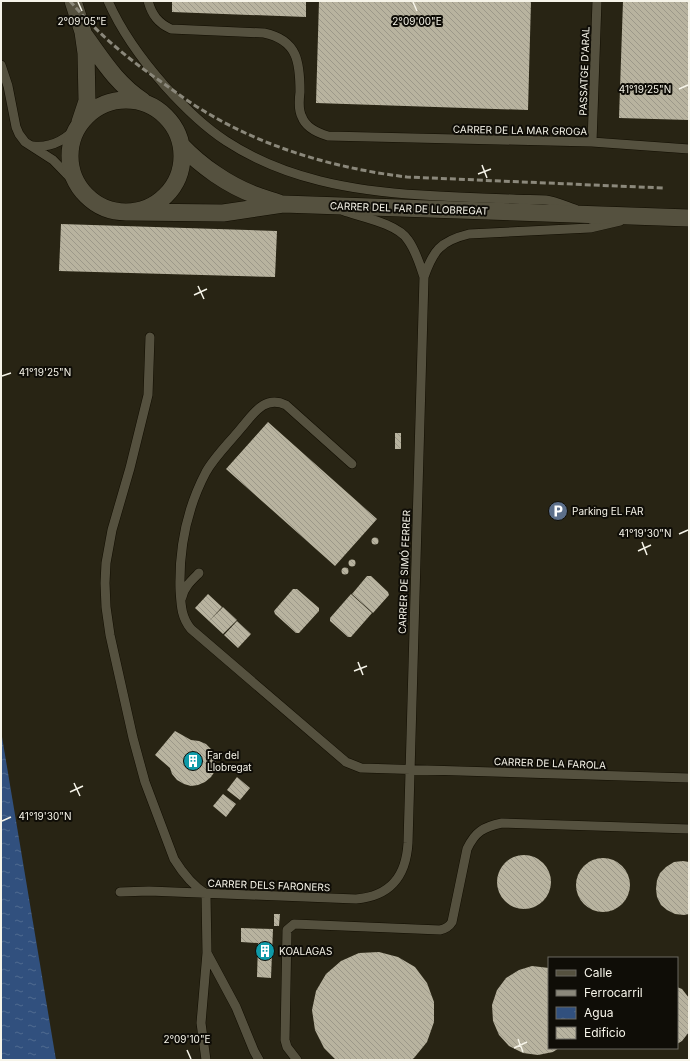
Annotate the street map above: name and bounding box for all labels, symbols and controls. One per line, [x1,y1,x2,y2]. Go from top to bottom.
text: 2°09'05"E [57,15,107,27]
text: 2°09'00"E [392,15,442,27]
street label: PASSATGE D'ARAL [576,26,592,116]
text: 41°19'25"N [619,83,671,95]
street label: CARRER DE LA MAR GROGA [453,123,587,137]
street label: CARRER DEL FAR DE LLOBREGAT [330,199,488,217]
text: 41°19'25"N [19,366,71,378]
parking icon: Parking EL FAR [547,500,569,522]
place label: Parking EL FAR [572,505,644,517]
street label: CARRER DE SIMÓ FERRER [395,509,412,634]
text: 41°19'30"N [619,527,671,539]
place label: Far del Llobregat [207,749,252,773]
building icon: Far del Llobregat [182,750,204,772]
street label: CARRER DE LA FAROLA [494,755,606,771]
text: 41°19'30"N [19,810,71,822]
street label: CARRER DELS FARONERS [208,877,330,893]
building icon: KOALAGAS [254,940,276,962]
place label: KOALAGAS [279,945,332,957]
legend [548,957,678,1049]
text: Calle [584,965,612,980]
text: Ferrocarril [584,985,643,1000]
text: Agua [584,1005,613,1020]
text: Edificio [584,1025,626,1040]
text: 2°09'10"E [163,1033,211,1045]

